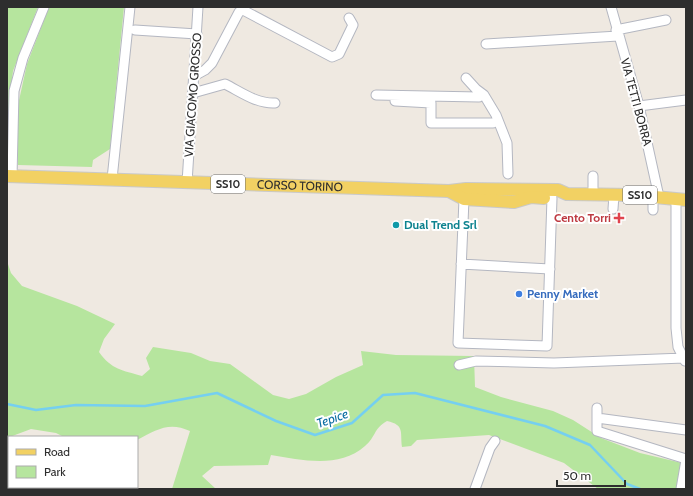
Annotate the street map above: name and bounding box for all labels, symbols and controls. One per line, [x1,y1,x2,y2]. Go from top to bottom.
street label: VIA GIACOMO GROSSO [181,32,204,158]
street label: VIA TETTI BORRA [618,56,656,148]
road number: SS10 [211,175,245,193]
street label: CORSO TORINO [257,176,343,194]
road number: SS10 [623,186,657,204]
place label: Cento Torri [554,210,611,225]
marker: Cento Torri [614,213,624,223]
place label: Dual Trend Srl [404,217,477,232]
marker: Dual Trend Srl [391,220,401,230]
place label: Penny Market [527,286,598,301]
marker: Penny Market [514,289,524,299]
water label: Tepice [314,405,350,431]
legend [8,436,138,488]
text: Road [44,444,70,459]
scale bar [557,462,625,488]
text: Park [44,464,66,479]
text: 50 m [563,468,591,483]

